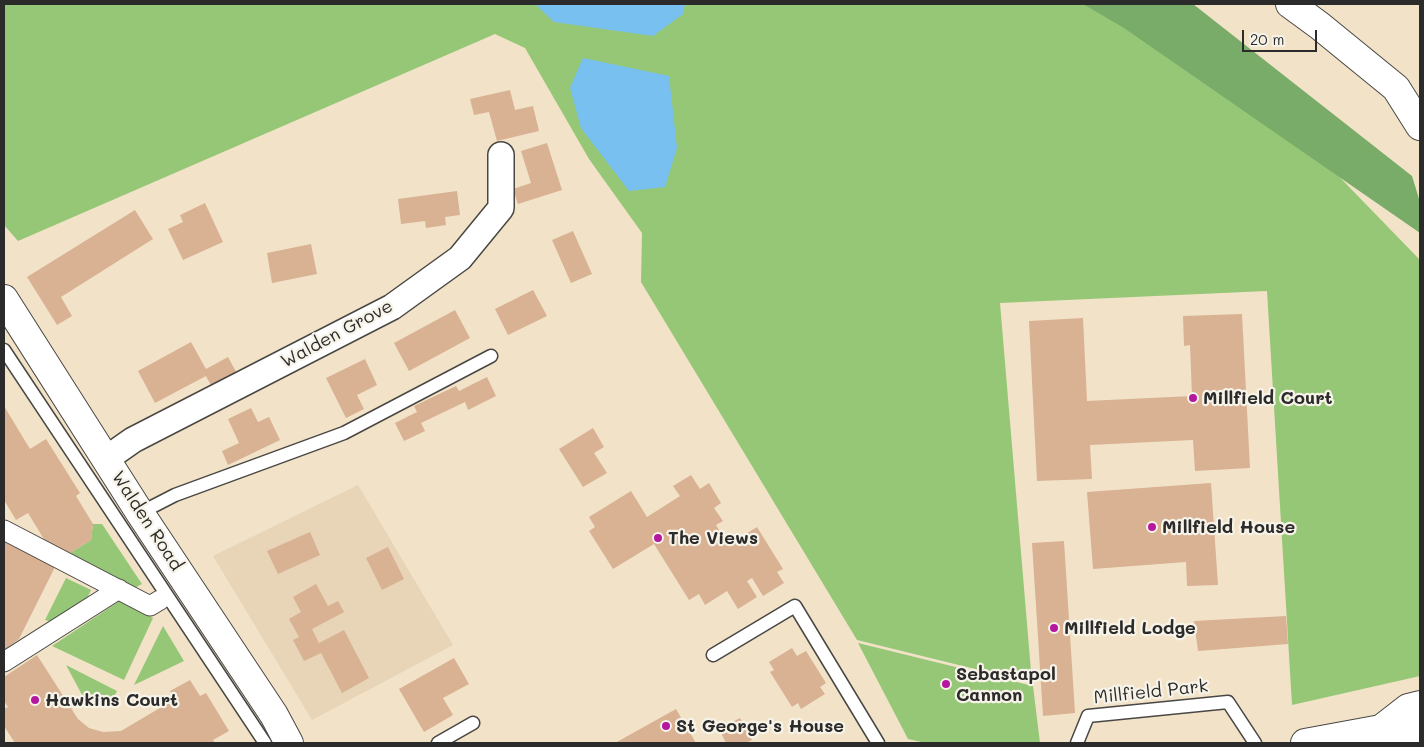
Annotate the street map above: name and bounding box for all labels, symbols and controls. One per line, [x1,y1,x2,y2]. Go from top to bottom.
scale bar [1244,20,1319,52]
text: 20 m [1250,29,1284,49]
street label: Walden Grove [277,295,397,373]
place label: Millfield Court [1203,387,1333,409]
marker: Millfield Court [1187,392,1199,404]
street label: Walden Road [107,467,187,575]
place label: Millfield House [1162,516,1295,538]
marker: Millfield House [1146,521,1158,533]
place label: The Views [668,527,758,549]
marker: The Views [652,532,664,544]
place label: Millfield Lodge [1064,617,1196,639]
marker: Millfield Lodge [1048,622,1060,634]
place label: Sebastapol Cannon [956,663,1056,706]
street label: Millfield Park [1093,675,1209,709]
marker: Sebastapol Cannon [940,678,952,690]
place label: Hawkins Court [45,689,178,711]
marker: Hawkins Court [29,694,41,706]
place label: St George's House [676,715,844,737]
marker: St George's House [660,720,672,732]

